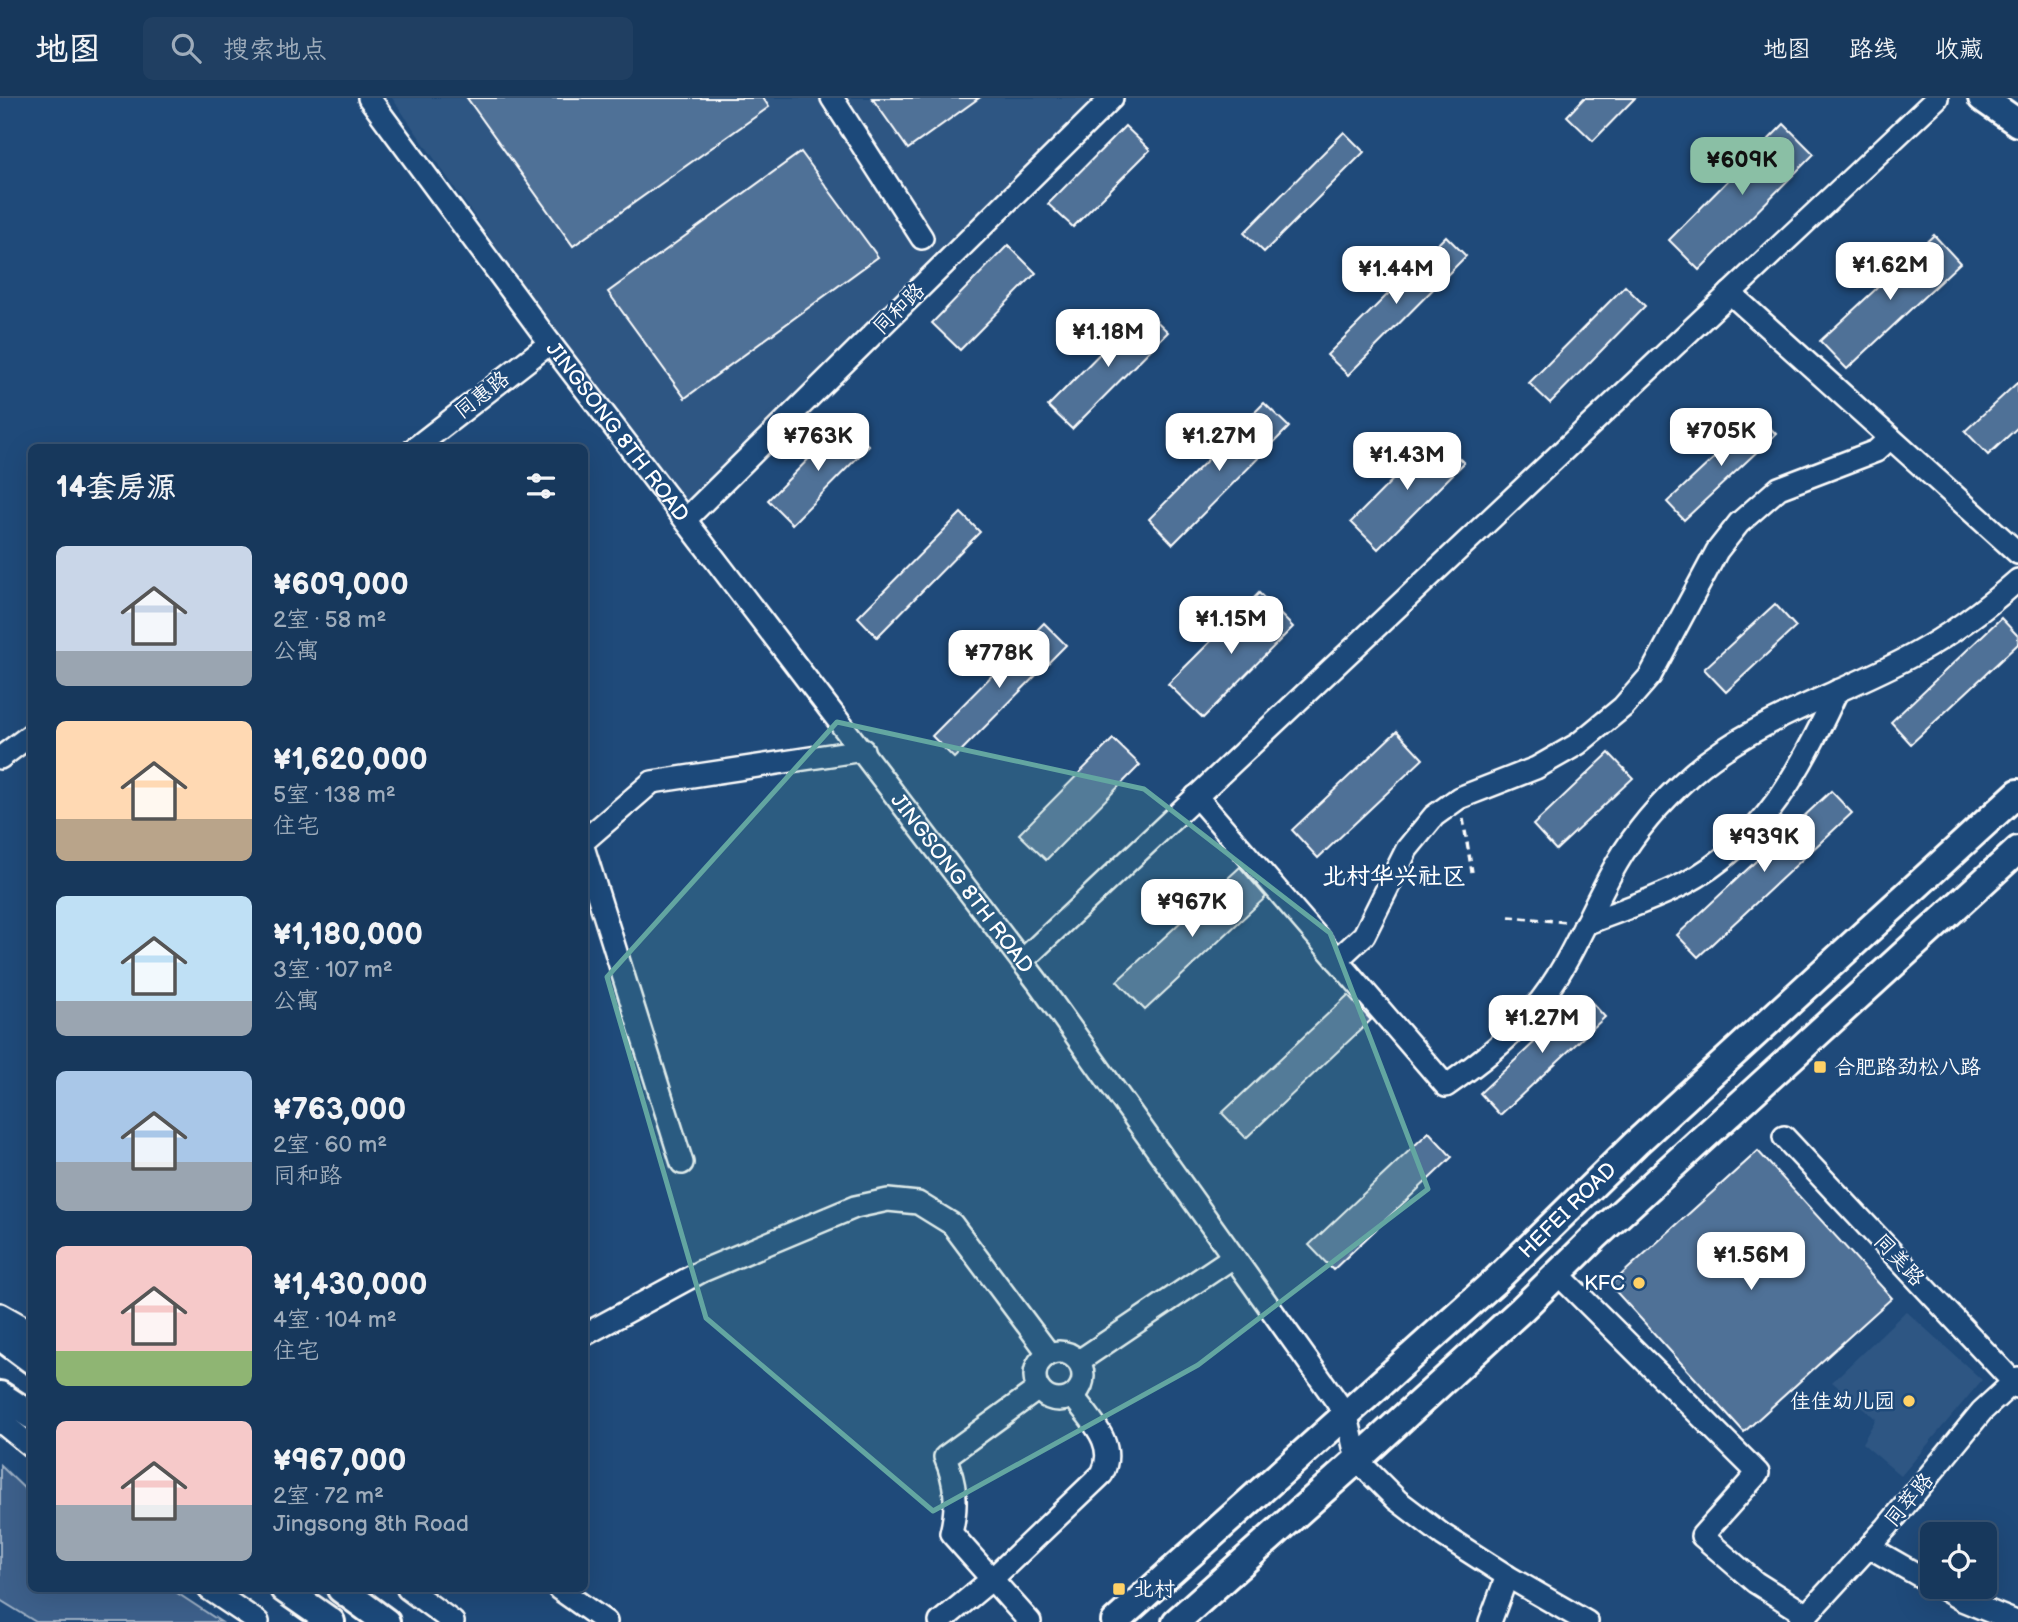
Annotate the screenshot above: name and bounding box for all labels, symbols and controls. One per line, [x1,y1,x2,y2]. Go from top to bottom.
search box [143,17,633,80]
icon: search [167,29,205,67]
text: 地图 [35,30,101,70]
text: 搜索地点 [223,35,327,66]
text: 地图 [1763,35,1811,64]
text: 路线 [1849,35,1897,64]
text: 收藏 [1935,35,1983,64]
pin: ¥609K [1693,138,1791,197]
text: ¥609K [1706,146,1778,174]
pin: ¥1.62M [1833,242,1947,302]
pin: ¥1.44M [1339,246,1453,306]
text: ¥1.62M [1852,251,1928,279]
text: ¥1.44M [1358,255,1434,283]
street label: 同和路 [868,278,930,340]
pin: ¥1.18M [1051,310,1165,369]
text: ¥1.18M [1072,318,1144,346]
street label: JINGSONG 8TH ROAD [541,337,694,526]
street label: 同惠路 [449,366,515,424]
pin: ¥705K [1672,408,1770,468]
pin: ¥763K [769,414,867,473]
pin: ¥1.27M [1162,414,1276,473]
text: ¥705K [1686,417,1756,445]
text: ¥763K [783,422,853,450]
text: ¥1.27M [1182,422,1256,450]
pin: ¥1.43M [1350,432,1464,492]
text: ¥1.43M [1369,441,1445,469]
icon: filters [522,467,560,505]
text: 14套房源 [56,470,176,506]
text: ¥609,000 [273,567,409,603]
icon: home [112,574,196,658]
pin: ¥1.15M [1174,596,1288,656]
text: ¥1.15M [1195,605,1267,633]
text: 2室 · 58 m² [273,606,386,634]
pin: ¥778K [950,630,1048,690]
text: 公寓 [273,637,319,665]
text: ¥778K [965,639,1034,667]
text: ¥1,620,000 [273,742,428,778]
icon: home [112,749,196,833]
text: 5室 · 138 m² [273,781,396,809]
street label: JINGSONG 8TH ROAD [886,788,1039,978]
text: 住宅 [273,812,319,840]
pin: ¥939K [1715,814,1813,874]
text: ¥939K [1729,823,1799,851]
district label: 北村华兴社区 [1322,862,1466,891]
pin: ¥967K [1143,880,1241,939]
text: ¥967K [1157,888,1227,916]
text: ¥1,180,000 [273,917,423,953]
icon: home [112,924,196,1008]
text: 3室 · 107 m² [273,956,393,984]
text: 公寓 [273,987,319,1015]
pin: ¥1.27M [1485,996,1599,1055]
text: ¥1.27M [1505,1004,1579,1032]
place label: 合肥路劲松八路 [1834,1055,1981,1080]
marker: 合肥路劲松八路 [1812,1059,1828,1075]
text: ¥763,000 [273,1092,406,1128]
icon: home [112,1099,196,1183]
text: 2室 · 60 m² [273,1131,387,1159]
street label: HEFEI ROAD [1514,1157,1621,1263]
text: 同和路 [273,1162,342,1190]
street label: 同美路 [1868,1228,1930,1292]
pin: ¥1.56M [1694,1232,1808,1292]
text: ¥1.56M [1713,1241,1789,1269]
text: ¥1,430,000 [273,1267,427,1303]
place label: KFC [1584,1271,1625,1296]
icon: home [112,1274,196,1358]
marker: KFC [1631,1275,1647,1291]
text: 4室 · 104 m² [273,1306,397,1334]
text: 住宅 [273,1337,319,1365]
place label: 佳佳幼儿园 [1790,1389,1895,1414]
marker: 佳佳幼儿园 [1901,1393,1917,1409]
text: ¥967,000 [273,1443,407,1479]
icon: home [112,1449,196,1533]
street label: 同萃路 [1879,1468,1939,1532]
text: 2室 · 72 m² [273,1482,384,1510]
text: Jingsong 8th Road [273,1510,469,1538]
map controls [1920,1522,1997,1599]
button: locate [1920,1522,1997,1599]
place label: 北村 [1133,1577,1175,1602]
marker: 北村 [1111,1581,1127,1597]

